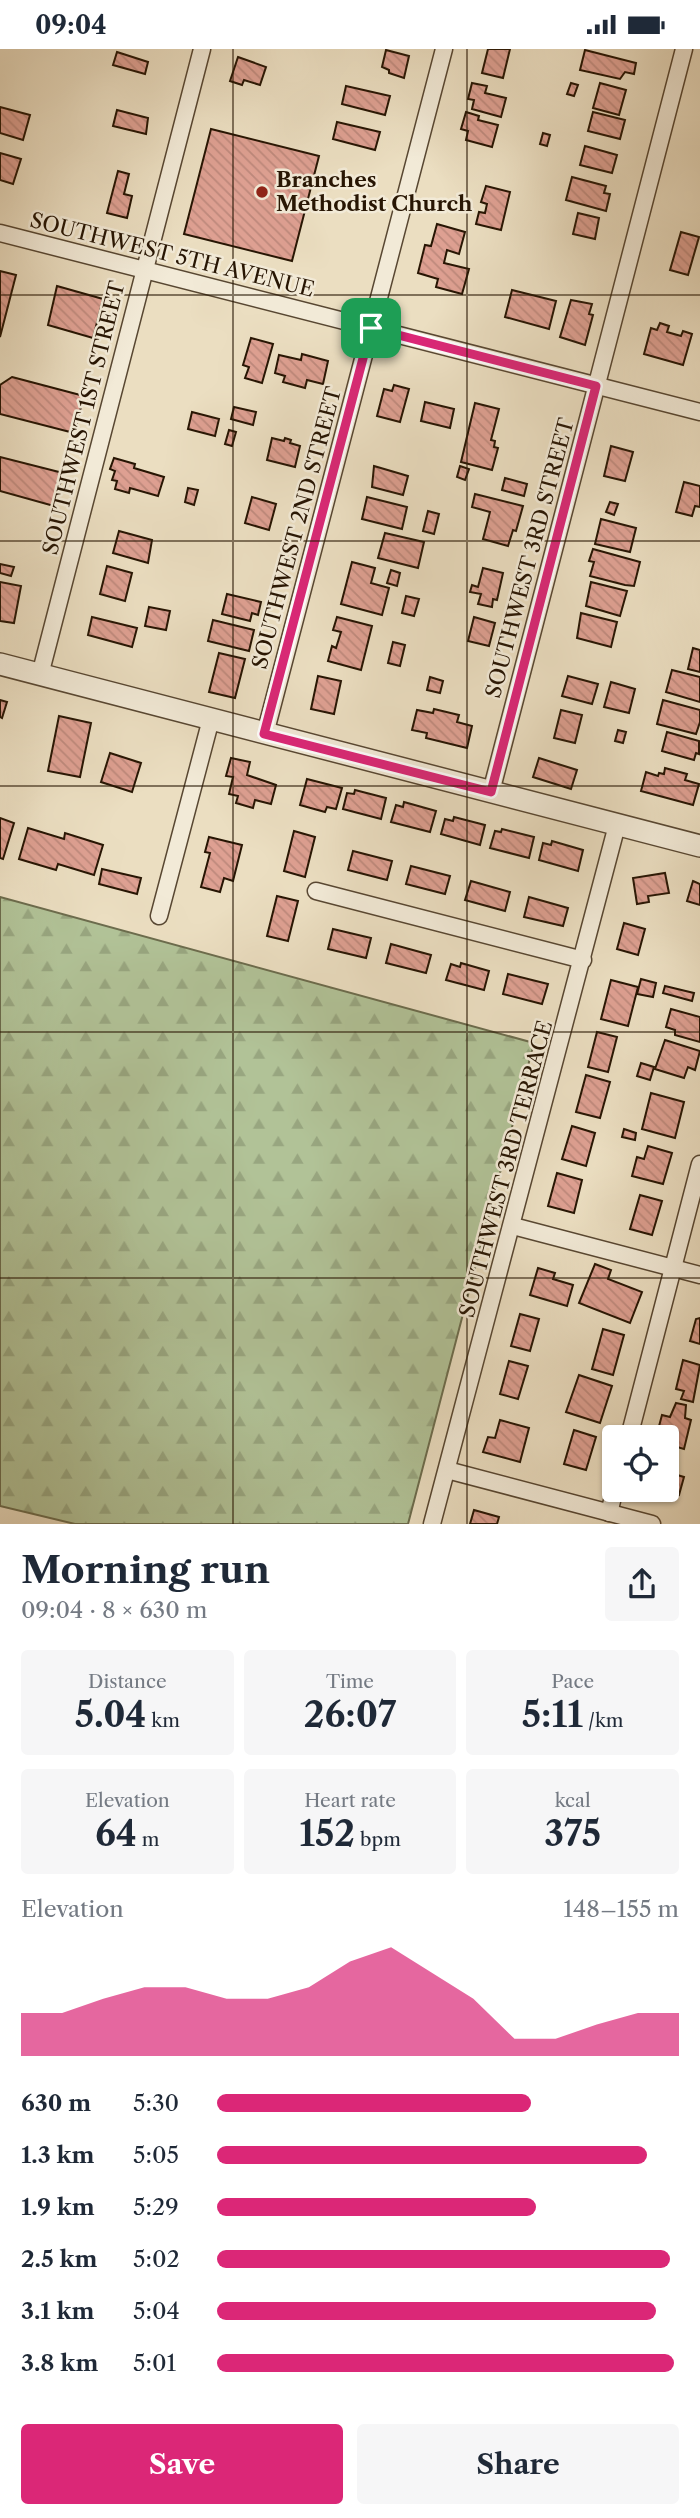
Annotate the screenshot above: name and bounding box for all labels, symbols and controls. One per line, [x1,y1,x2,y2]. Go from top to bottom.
text: 09:04 [35,9,107,41]
place label: Branches Methodist Church [276,167,473,216]
marker: Branches Methodist Church [254,184,270,200]
street label: SOUTHWEST 5TH AVENUE [27,207,317,302]
street label: SOUTHWEST 1ST STREET [37,278,130,557]
pin [341,298,401,358]
icon: arrive [352,309,390,347]
street label: SOUTHWEST 2ND STREET [247,384,346,672]
street label: SOUTHWEST 3RD STREET [480,415,579,700]
street label: SOUTHWEST 3RD TERRACE [454,1018,557,1320]
map controls [602,1425,679,1502]
button: locate [602,1425,679,1502]
text: Morning run [21,1546,270,1593]
button: share [605,1547,679,1621]
text: 09:04 · 8 × 630 m [21,1596,207,1624]
text: Distance [88,1670,167,1693]
text: Time [326,1670,374,1693]
text: Pace [551,1670,594,1693]
text: 5.04 [75,1693,146,1736]
text: 26:07 [304,1693,396,1736]
text: 5:11 [522,1693,583,1736]
text: km [146,1709,180,1732]
text: /km [583,1709,624,1732]
text: Elevation [85,1789,170,1812]
text: Heart rate [304,1789,396,1812]
text: kcal [555,1789,591,1812]
text: 64 [95,1812,137,1855]
text: 152 [299,1812,355,1855]
text: 375 [544,1812,601,1855]
text: m [137,1828,160,1851]
text: bpm [355,1828,401,1851]
text: Elevation [21,1895,124,1923]
text: 148–155 m [563,1895,679,1923]
text: 630 m [21,2089,91,2117]
text: 5:30 [133,2089,179,2117]
text: 1.3 km [21,2141,95,2169]
text: 5:05 [133,2141,179,2169]
text: 1.9 km [21,2193,95,2221]
text: 5:29 [133,2193,179,2221]
text: 2.5 km [21,2245,97,2273]
text: 5:02 [133,2245,180,2273]
text: 3.1 km [21,2297,95,2325]
text: 5:04 [133,2297,180,2325]
text: 3.8 km [21,2349,98,2377]
text: 5:01 [133,2349,176,2377]
button: Save [21,2424,343,2504]
button: Share [357,2424,679,2504]

